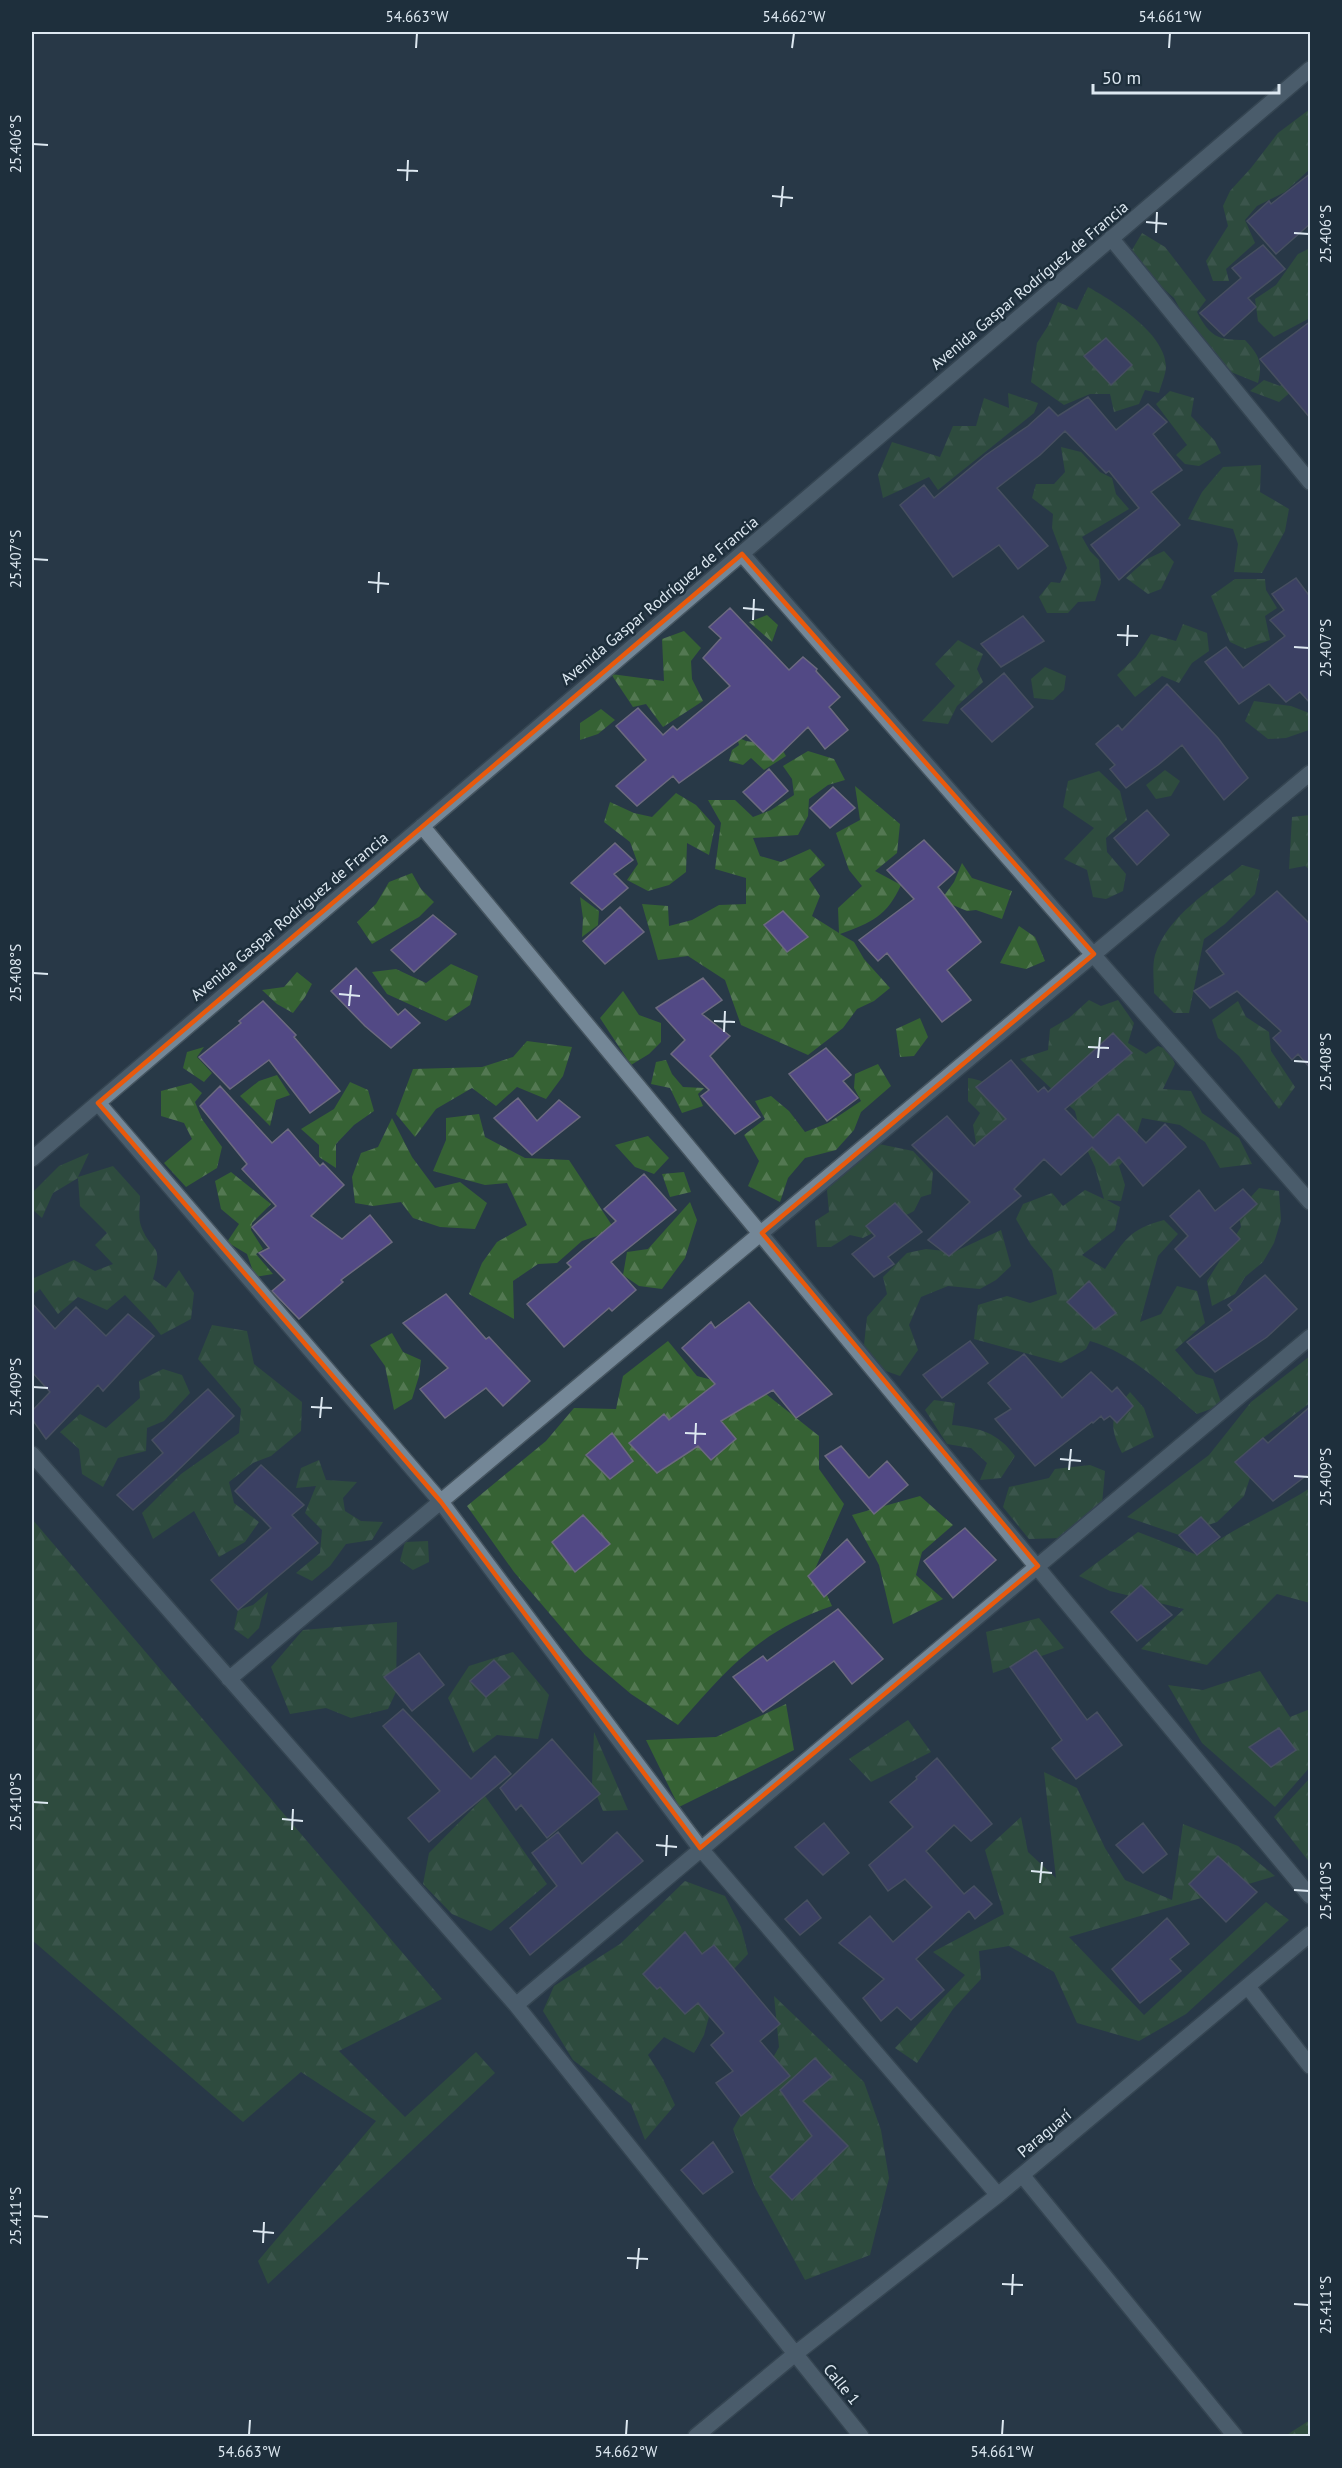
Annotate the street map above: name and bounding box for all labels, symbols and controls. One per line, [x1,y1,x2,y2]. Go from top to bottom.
text: 54.663°W [386,7,449,26]
text: 54.662°W [763,7,826,26]
text: 54.661°W [1139,7,1202,26]
scale bar [1093,57,1279,95]
text: 50 m [1102,66,1141,89]
text: 25.406°S [6,115,25,173]
street label: Avenida Gaspar Rodríguez de Francia [926,196,1132,374]
text: 25.406°S [1316,205,1335,263]
street label: Avenida Gaspar Rodríguez de Francia [556,511,762,689]
text: 25.407°S [6,530,25,588]
text: 25.407°S [1316,619,1335,677]
street label: Avenida Gaspar Rodríguez de Francia [186,827,392,1005]
text: 25.408°S [6,944,25,1002]
text: 25.408°S [1316,1033,1335,1091]
text: 25.409°S [6,1358,25,1416]
text: 25.409°S [1316,1448,1335,1506]
text: 25.410°S [6,1773,25,1831]
text: 25.410°S [1316,1862,1335,1920]
street label: Paraguarí [1013,2105,1075,2161]
text: 25.411°S [6,2187,25,2245]
text: 25.411°S [1316,2276,1335,2334]
street label: Calle 1 [819,2359,865,2409]
text: 54.663°W [218,2442,281,2461]
text: 54.662°W [595,2442,658,2461]
text: 54.661°W [971,2442,1034,2461]

